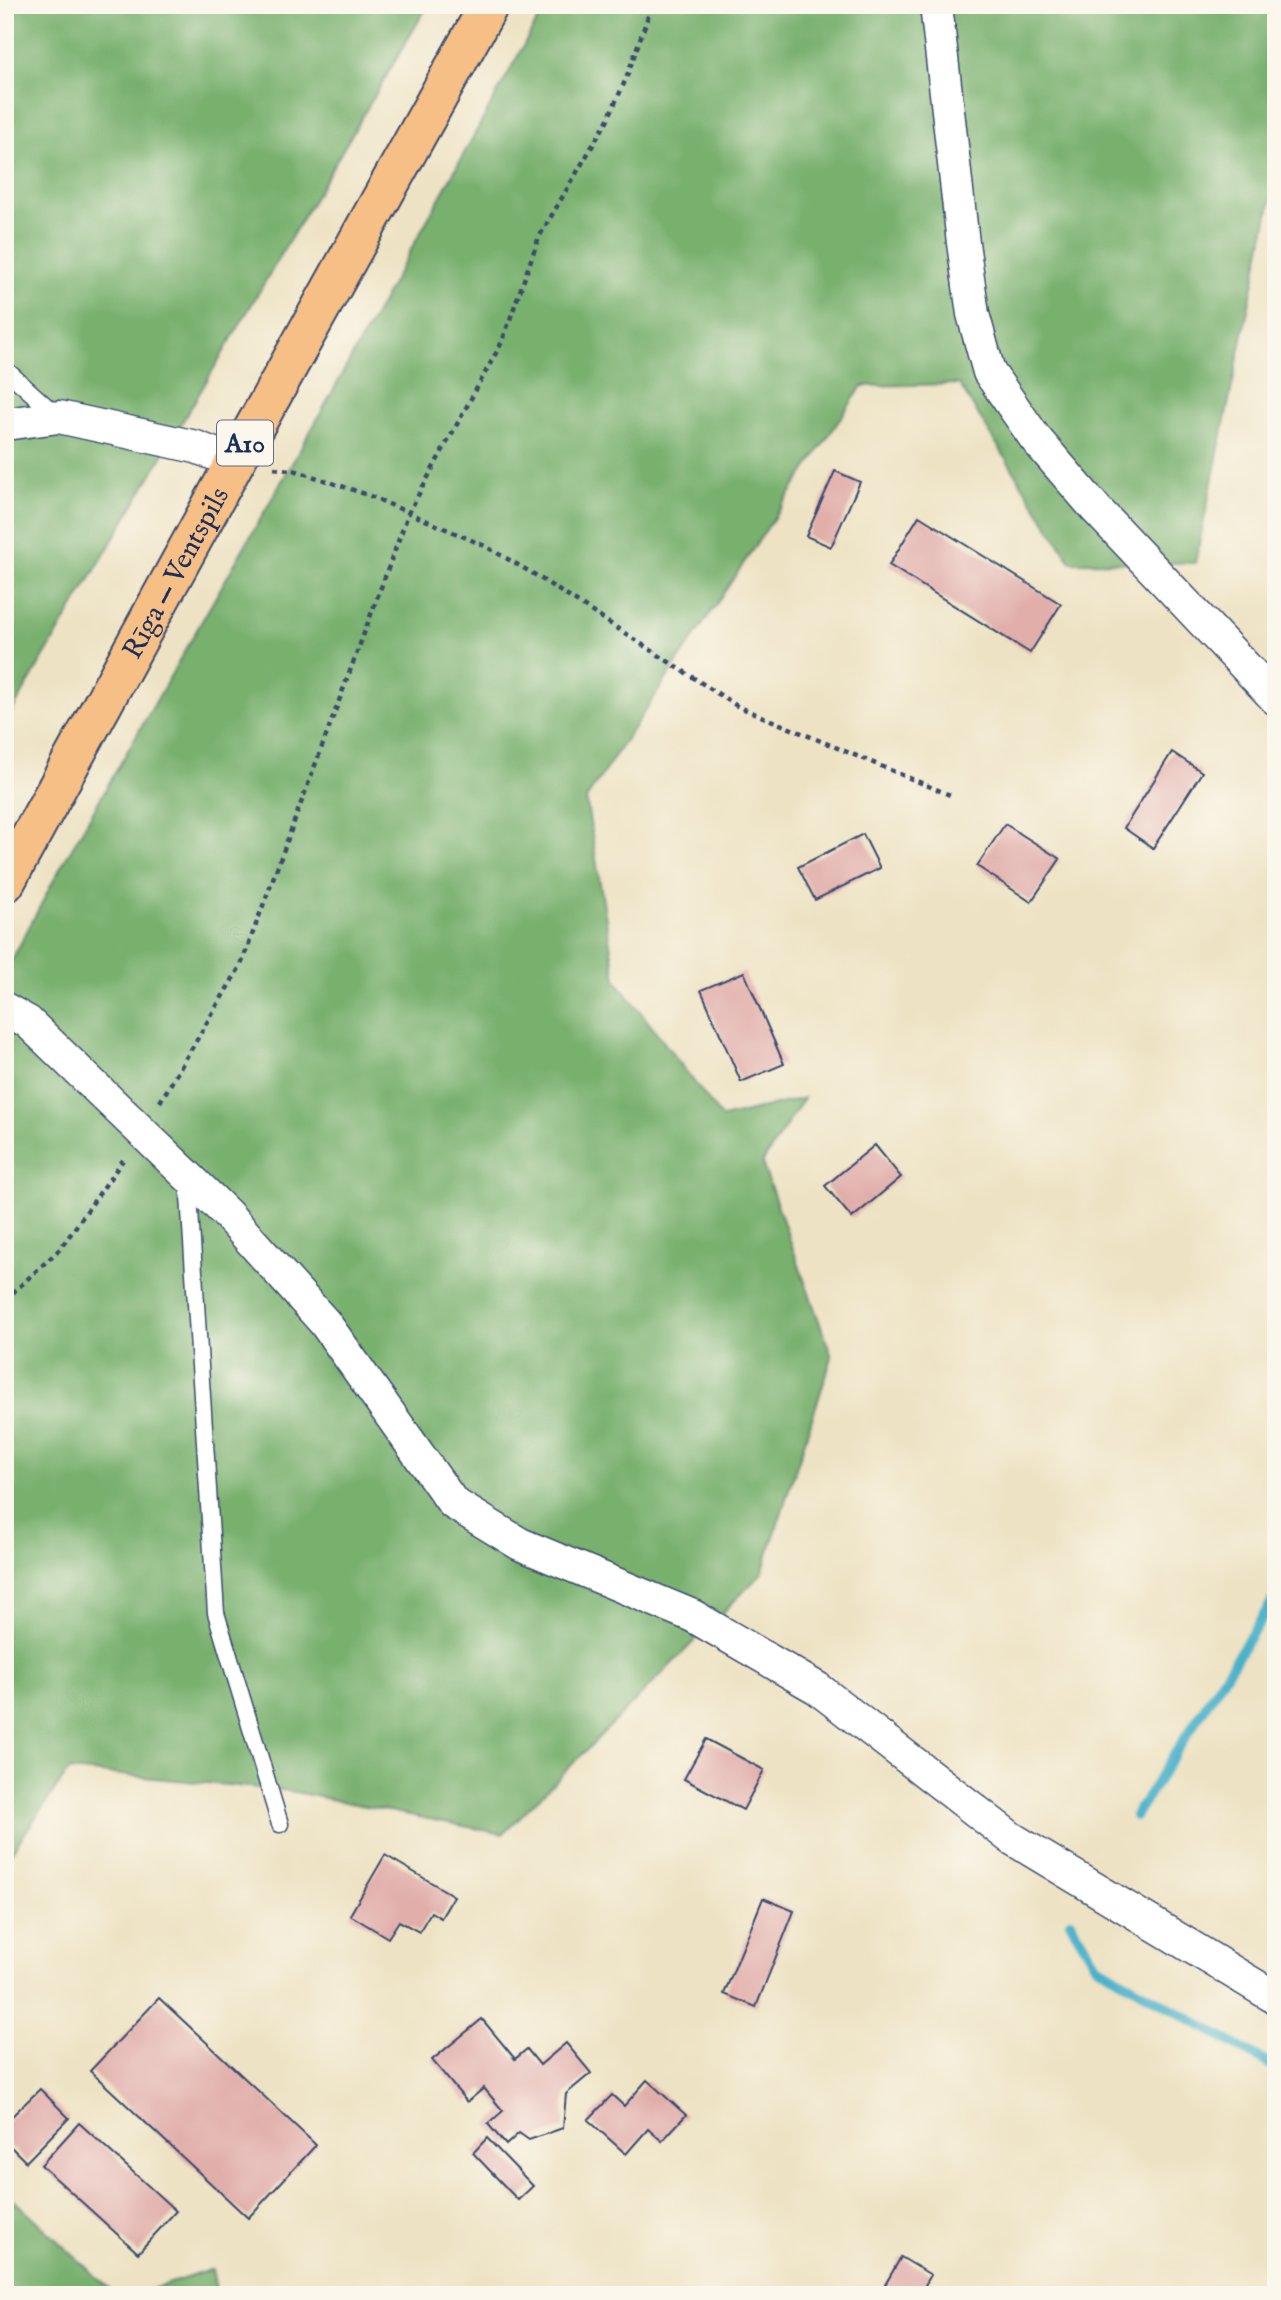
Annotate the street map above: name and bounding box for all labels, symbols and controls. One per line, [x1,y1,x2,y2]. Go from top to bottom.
road number: A10 [217,420,273,466]
street label: Rīga — Ventspils [116,482,238,665]

